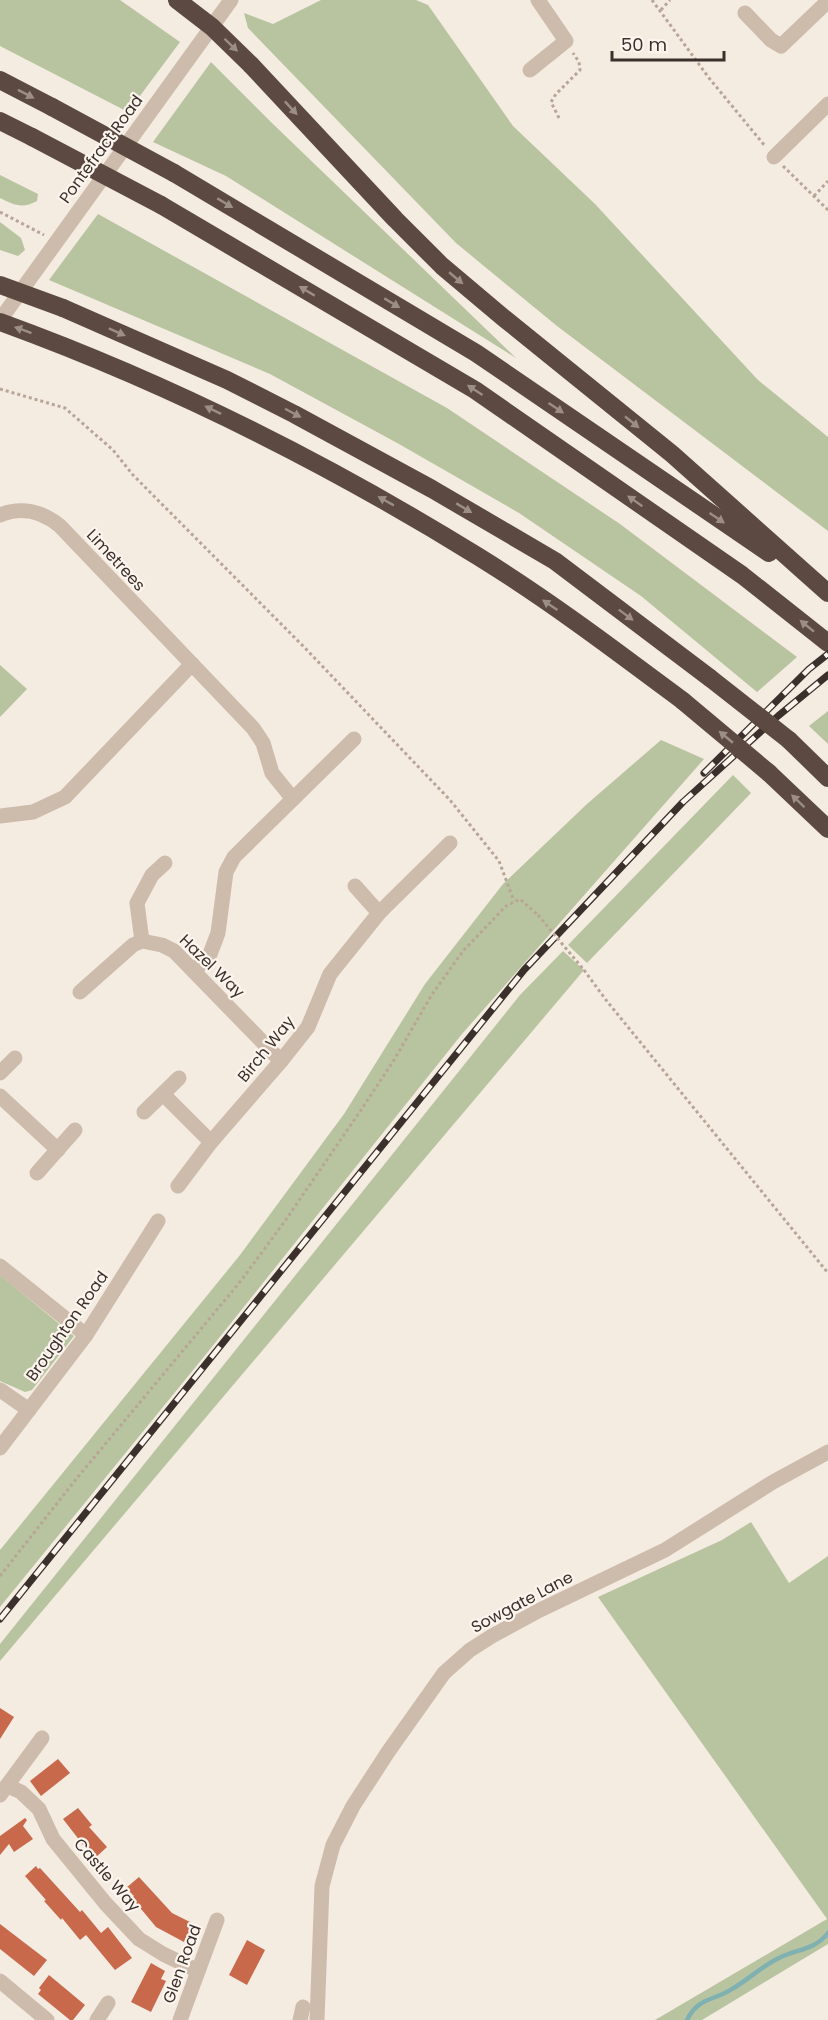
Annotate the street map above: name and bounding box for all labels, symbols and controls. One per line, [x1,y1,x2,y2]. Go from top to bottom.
scale bar [612,24,724,62]
text: 50 m [621,32,667,57]
one-way arrow [223,38,238,52]
one-way arrow [17,88,35,98]
street label: Pontefract Road [54,90,148,208]
one-way arrow [284,100,298,114]
one-way arrow [217,197,233,208]
one-way arrow [448,271,463,284]
one-way arrow [298,286,315,296]
one-way arrow [384,297,400,308]
one-way arrow [14,324,32,334]
one-way arrow [108,327,125,336]
one-way arrow [467,385,483,396]
one-way arrow [548,402,564,413]
one-way arrow [205,405,222,414]
one-way arrow [285,409,302,418]
one-way arrow [624,415,640,428]
one-way arrow [628,495,644,507]
one-way arrow [377,496,394,506]
one-way arrow [456,503,473,513]
one-way arrow [709,512,725,523]
street label: Limetrees [81,524,151,596]
one-way arrow [543,599,559,611]
one-way arrow [619,609,634,621]
one-way arrow [799,621,814,633]
one-way arrow [718,730,734,743]
one-way arrow [791,794,806,808]
street label: Hazel Way [174,929,250,1003]
street label: Birch Way [232,1011,300,1087]
street label: Broughton Road [20,1266,114,1386]
street label: Sowgate Lane [467,1565,577,1639]
street label: Castle Way [68,1833,146,1917]
street label: Glen Road [157,1921,207,2007]

